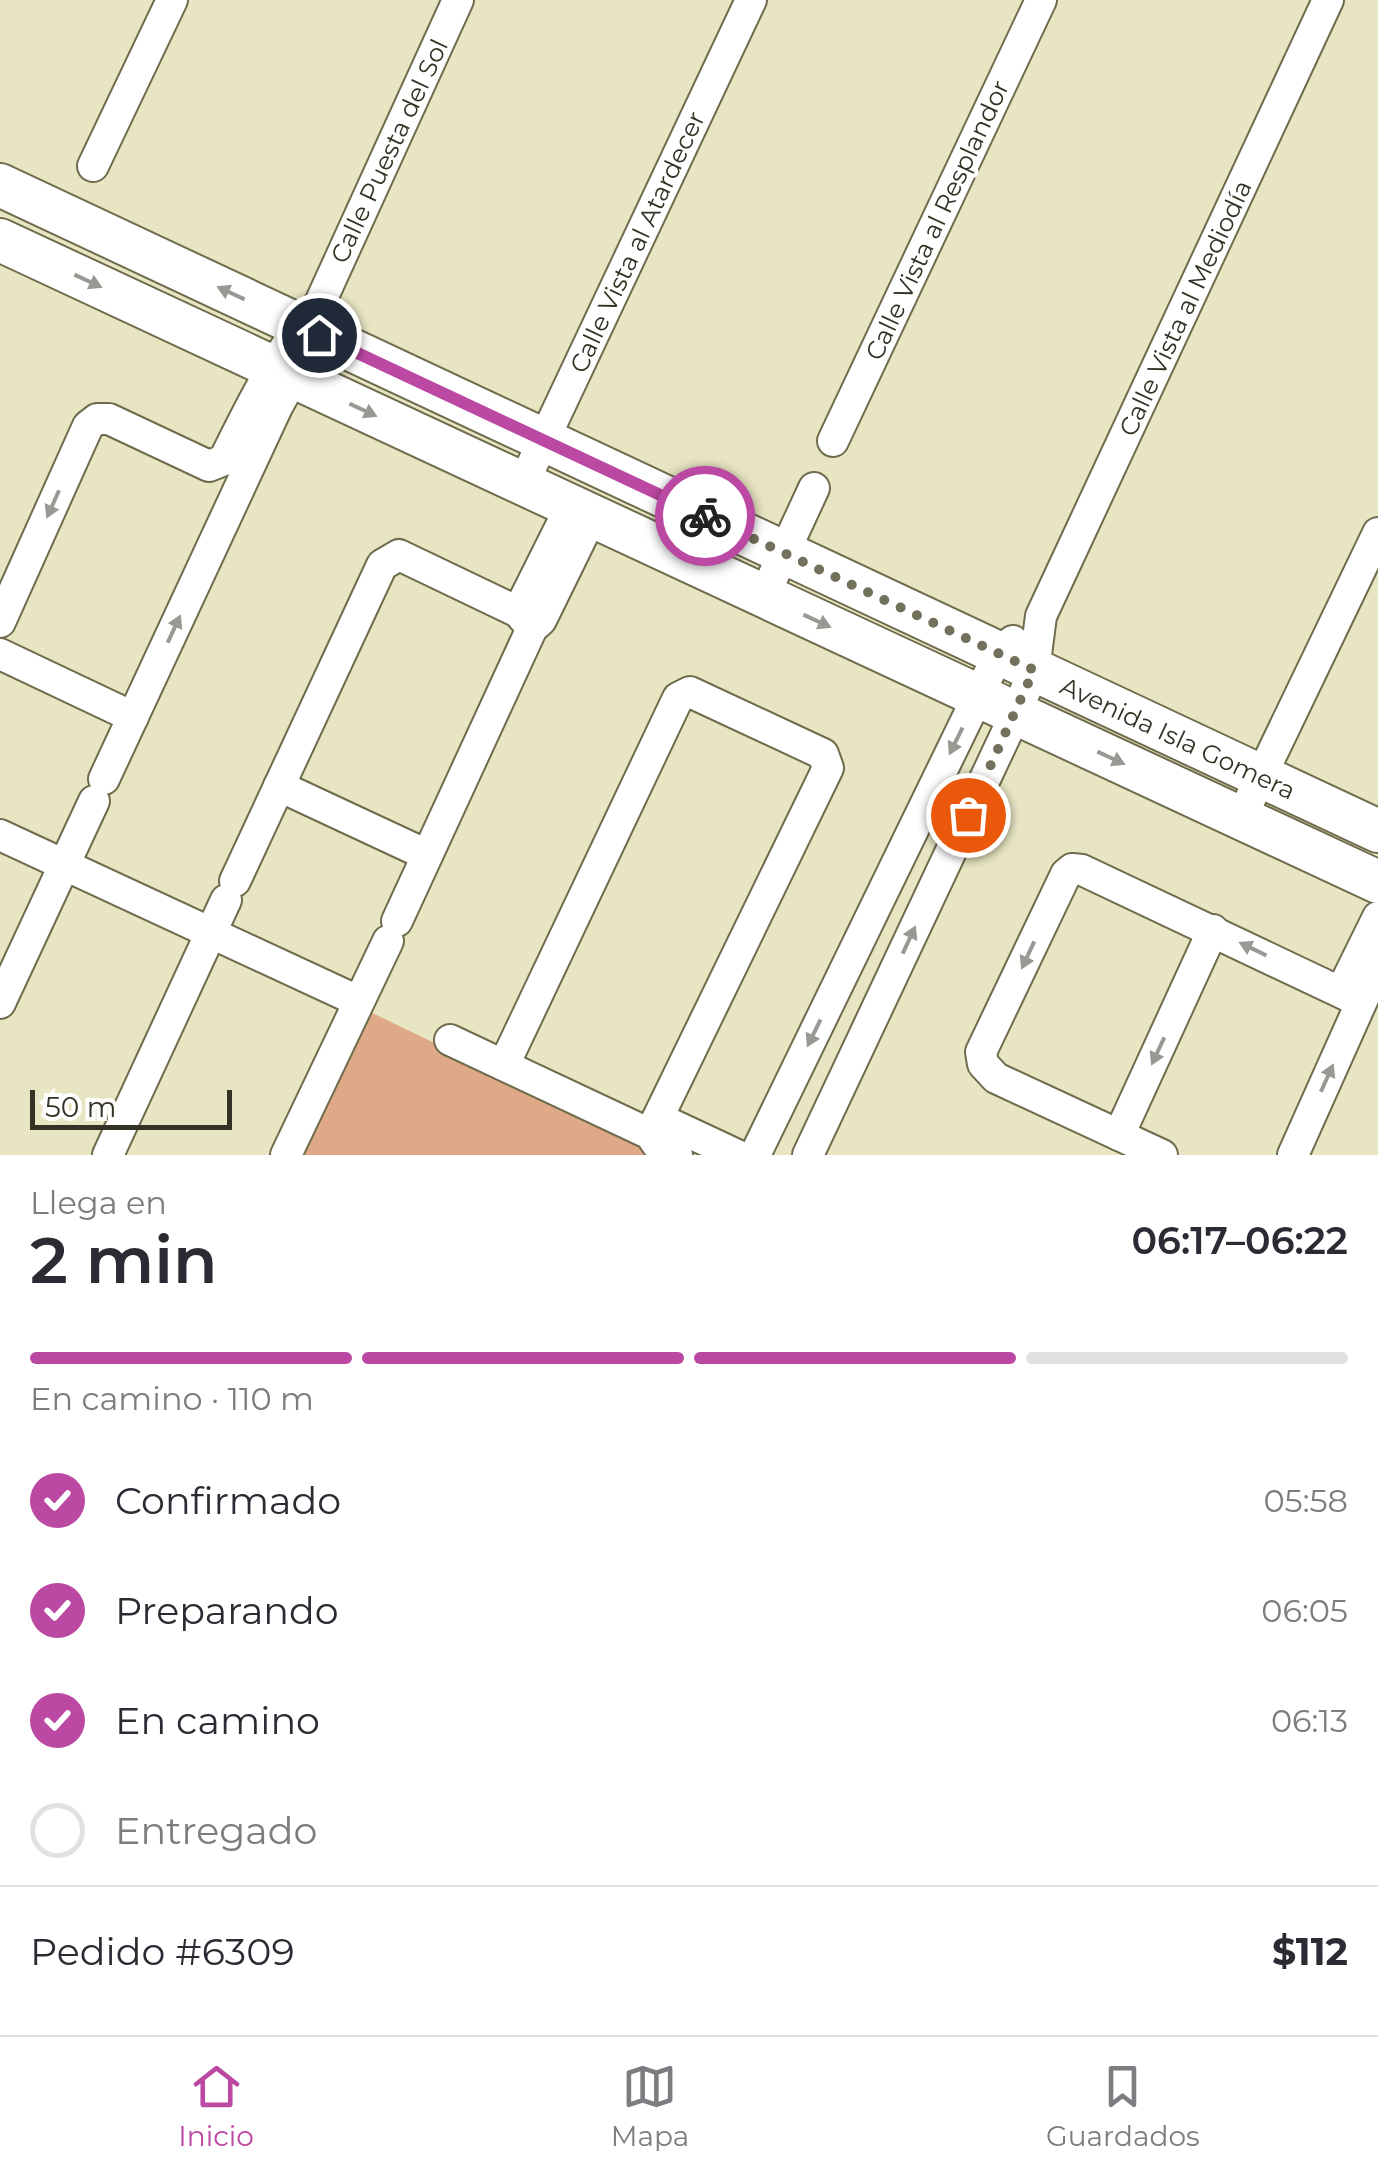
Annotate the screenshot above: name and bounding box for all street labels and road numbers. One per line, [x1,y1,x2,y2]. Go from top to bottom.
street label: Calle Puesta del Sol [324,34,454,268]
street label: Calle Vista al Resplandor [859,75,1015,365]
street label: Calle Vista al Atardecer [563,106,711,378]
street label: Calle Vista al Mediodía [1112,175,1258,441]
street label: Avenida Isla Gomera [1056,670,1300,806]

